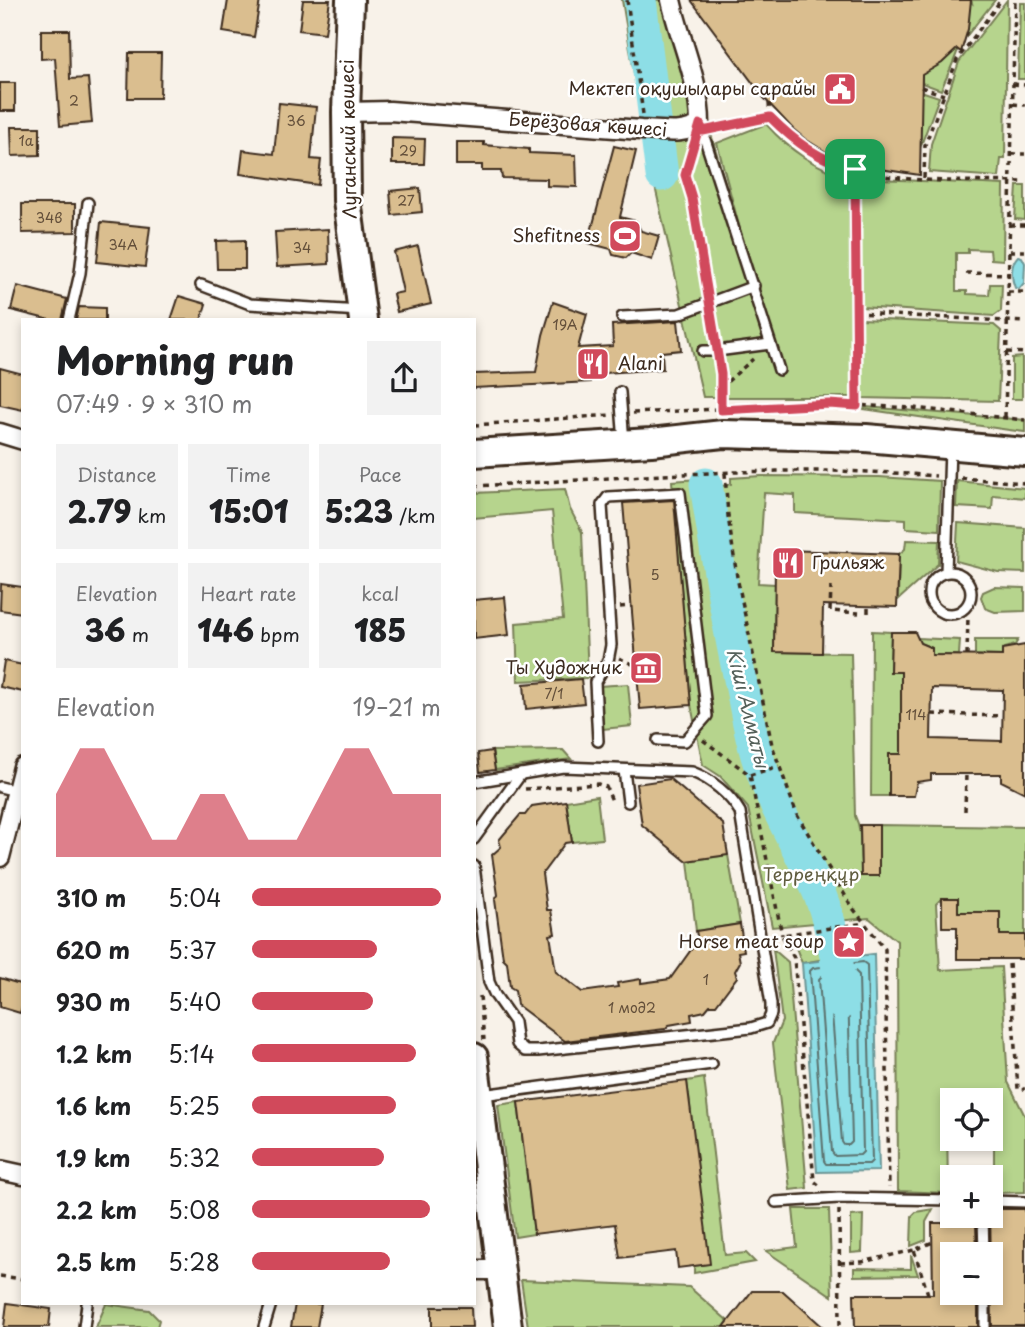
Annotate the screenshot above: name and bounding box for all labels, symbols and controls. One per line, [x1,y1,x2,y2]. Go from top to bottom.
street label: Луганский көшесі [333,59,362,219]
public building icon: Мектеп оқушылары сарайы [821,70,859,108]
place label: Мектеп оқушылары сарайы [569,74,816,101]
house number: 2 [69,90,79,111]
street label: Берёзовая көшесі [508,105,668,143]
house number: 36 [286,110,306,131]
house number: 1а [19,130,34,151]
pin [825,139,885,199]
house number: 29 [399,140,417,161]
icon: arrive [836,150,874,188]
house number: 27 [397,190,415,211]
house number: 34в [36,207,62,228]
sports icon: Shefitness [606,217,644,255]
place label: Shefitness [512,221,600,248]
house number: 34А [108,234,138,255]
house number: 34 [293,237,311,258]
house number: 19А [553,314,578,335]
text: Morning run [56,331,294,388]
button: share [367,341,441,415]
restaurant icon: Alani [574,345,612,383]
place label: Alani [618,349,663,376]
text: 07:49 · 9 × 310 m [56,386,252,421]
text: Distance [77,460,157,488]
text: Time [226,460,271,488]
text: Pace [359,460,402,488]
text: 2.79 [67,488,131,533]
text: 15:01 [209,488,288,533]
text: 5:23 [325,488,393,533]
text: km [131,501,166,529]
text: /km [393,501,436,529]
restaurant icon: Грильяж [769,544,807,582]
place label: Грильяж [812,548,885,575]
house number: 5 [650,564,660,585]
text: Elevation [76,579,158,607]
text: Heart rate [201,579,296,607]
text: kcal [361,579,399,607]
text: 36 [85,607,125,652]
text: 146 [197,607,254,652]
text: 185 [354,607,406,652]
text: m [125,620,149,648]
text: bpm [254,620,300,648]
water label: Кіші Алматы [721,645,778,772]
museum icon: Ты Художник [627,649,665,687]
place label: Ты Художник [505,653,622,680]
house number: 7/1 [544,683,564,704]
text: Elevation [56,689,155,724]
text: 19–21 m [352,689,441,724]
house number: 114 [906,704,927,725]
park label: Терреңқұр [763,860,859,887]
text: 310 m [56,880,126,915]
text: 5:04 [168,880,221,915]
place icon: Horse meat soup [830,923,868,961]
place label: Horse meat soup [679,927,824,954]
text: 620 m [56,932,130,967]
text: 5:37 [168,932,216,967]
house number: 1 [703,969,709,990]
text: 930 m [56,984,131,1019]
text: 5:40 [168,984,221,1019]
house number: 1 мод2 [608,997,656,1018]
text: 1.2 km [56,1036,132,1071]
text: 5:14 [168,1036,215,1071]
text: 1.6 km [56,1088,131,1123]
text: 5:25 [168,1088,220,1123]
map controls [940,1088,1003,1305]
button: locate [940,1088,1003,1151]
text: 1.9 km [56,1140,130,1175]
text: 5:32 [168,1140,220,1175]
button: + [940,1165,1003,1228]
text: 2.2 km [56,1192,137,1227]
text: 5:08 [168,1192,221,1227]
button: − [940,1242,1003,1305]
text: 2.5 km [56,1244,136,1279]
text: 5:28 [168,1244,220,1279]

